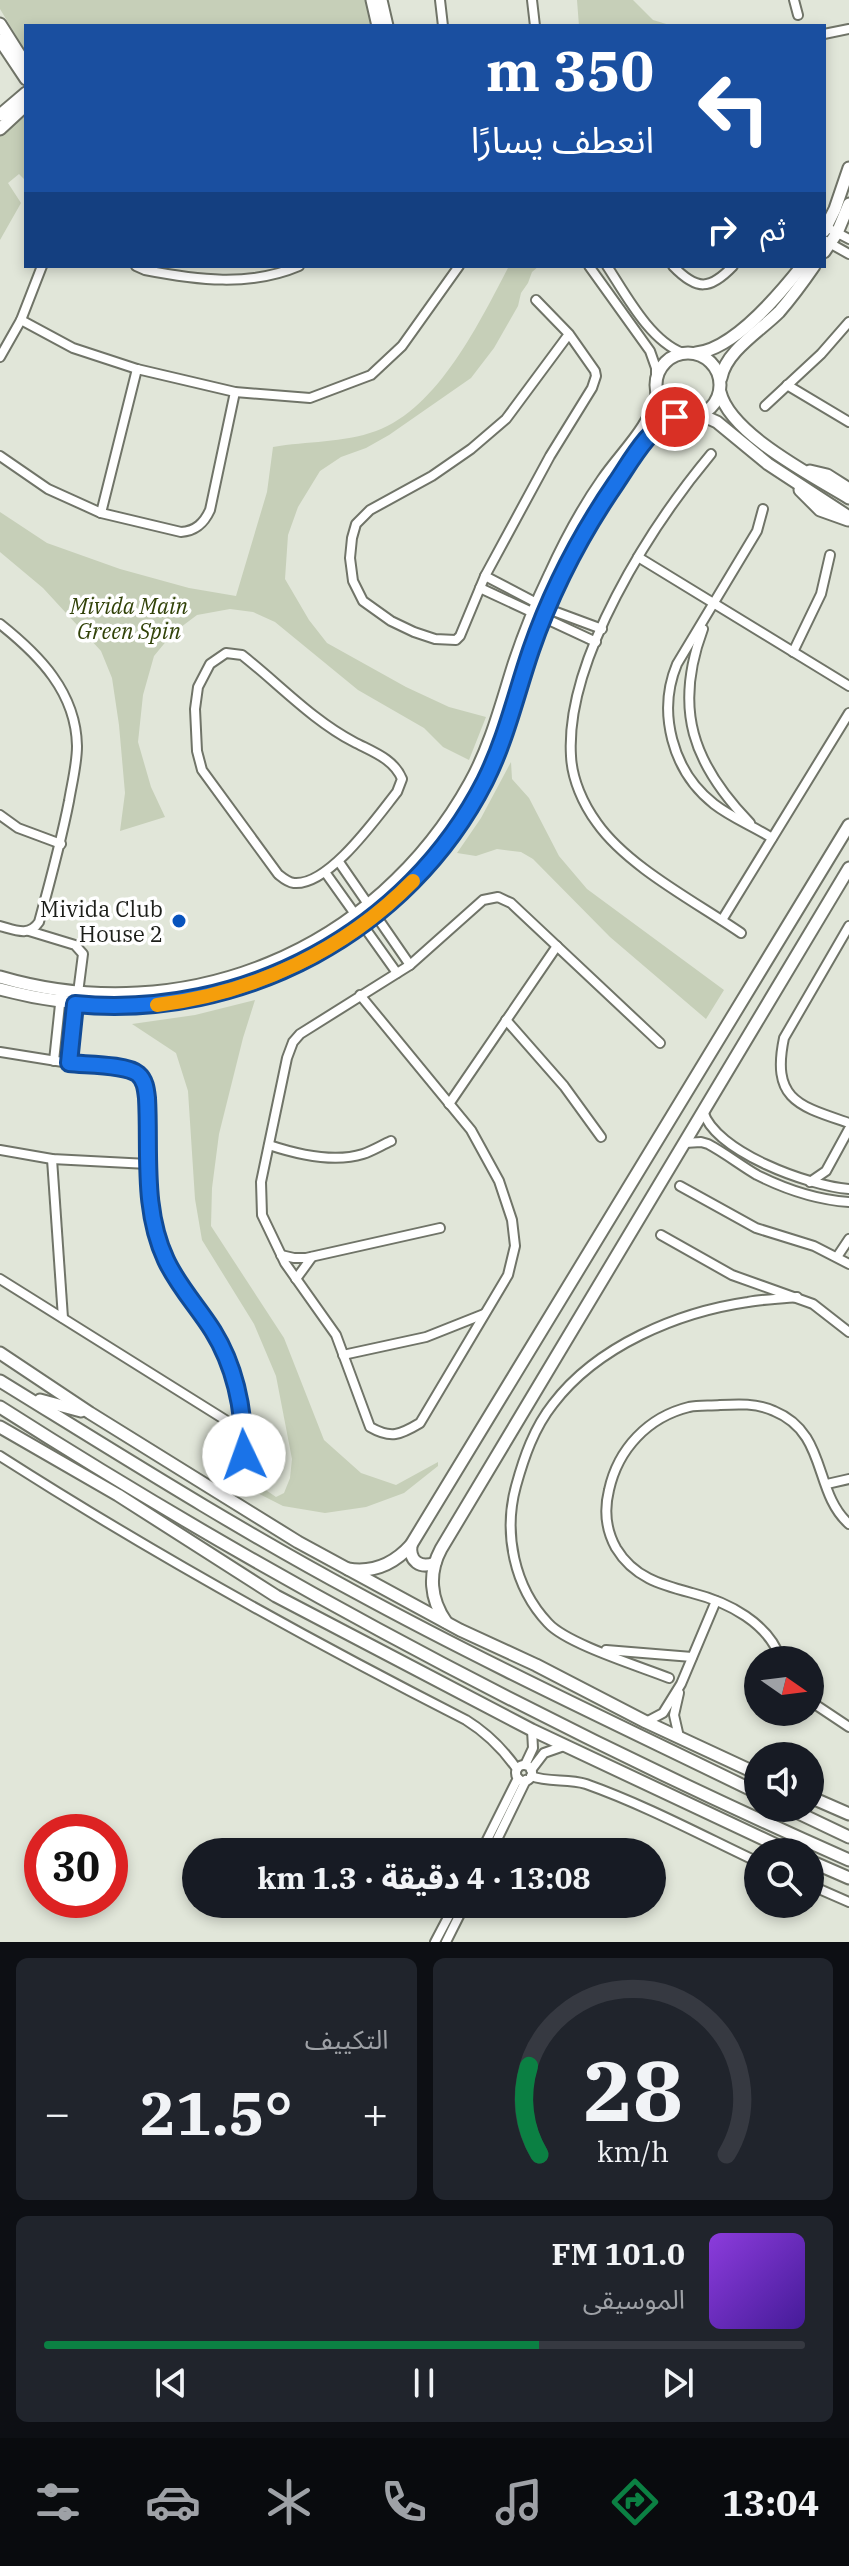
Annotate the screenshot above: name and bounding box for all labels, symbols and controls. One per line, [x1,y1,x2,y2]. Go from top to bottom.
text: 350 m [486,34,654,106]
icon: left [682,56,786,160]
text: انعطف يسارًا [471,116,654,163]
icon: right [700,208,744,252]
text: ثم [760,209,786,248]
pin [641,383,709,451]
icon: arrive [653,395,697,439]
park label: Mivida Main Green Spin [69,591,189,645]
place label: Mivida Club House 2 [40,894,163,948]
marker: Mivida Club House 2 [170,912,188,930]
position arrow [202,1413,286,1497]
north arrow [744,1646,824,1726]
map controls [744,1646,824,1918]
button: sound [744,1742,824,1822]
speed limit sign: 30 [24,1814,128,1918]
button: search [744,1838,824,1918]
text: 13:08 · 4 دقيقة · 1.3 km [258,1858,590,1897]
text: التكييف [305,2022,389,2056]
text: 28 [583,2036,683,2144]
text: 21.5° [140,2073,293,2152]
text: − [44,2084,70,2141]
text: + [362,2084,389,2141]
text: km/h [597,2133,669,2170]
text: 101.0 FM [552,2234,685,2273]
text: الموسيقى [583,2282,685,2316]
icon: previous [149,2361,193,2405]
icon: pause [402,2361,446,2405]
icon: next [656,2361,700,2405]
icon: filters [30,2474,86,2530]
icon: car [145,2474,201,2530]
icon: climate [261,2474,317,2530]
icon: phone [376,2474,432,2530]
icon: music [491,2474,547,2530]
icon: directions [607,2474,663,2530]
text: 13:04 [722,2479,819,2526]

